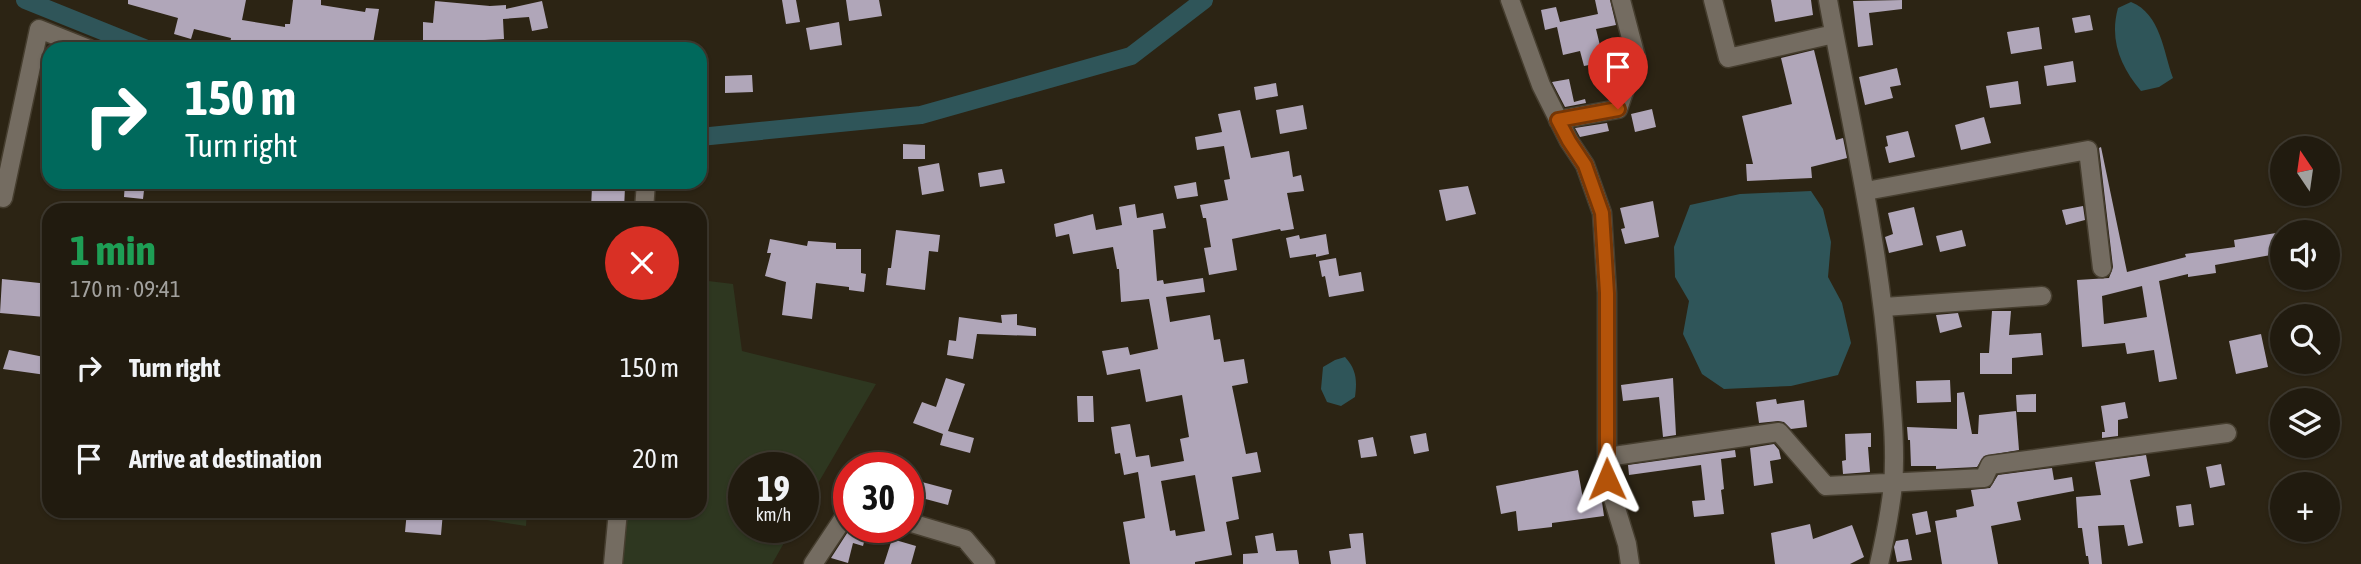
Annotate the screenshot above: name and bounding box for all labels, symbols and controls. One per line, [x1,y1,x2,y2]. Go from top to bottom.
pin [1588,37,1648,109]
icon: arrive [1599,48,1637,86]
text: 150 m [185,69,296,125]
icon: right [70,70,161,161]
text: Turn right [185,127,298,164]
north arrow [2270,136,2340,206]
map controls [2270,136,2340,542]
button: sound [2270,220,2340,290]
text: 1 min [70,226,156,274]
button: close [605,226,679,300]
text: 170 m · 09:41 [70,276,181,302]
button: search [2270,304,2340,374]
icon: right [70,349,108,387]
text: Turn right [129,353,220,383]
text: 150 m [620,353,679,383]
button: layers [2270,388,2340,458]
icon: arrive [70,440,108,478]
position arrow [1570,442,1644,516]
text: Arrive at destination [129,444,322,474]
text: 20 m [632,444,679,474]
speed limit sign: 30 [833,452,924,543]
text: 19 [757,468,790,508]
button: + [2270,472,2340,542]
text: km/h [756,504,791,525]

